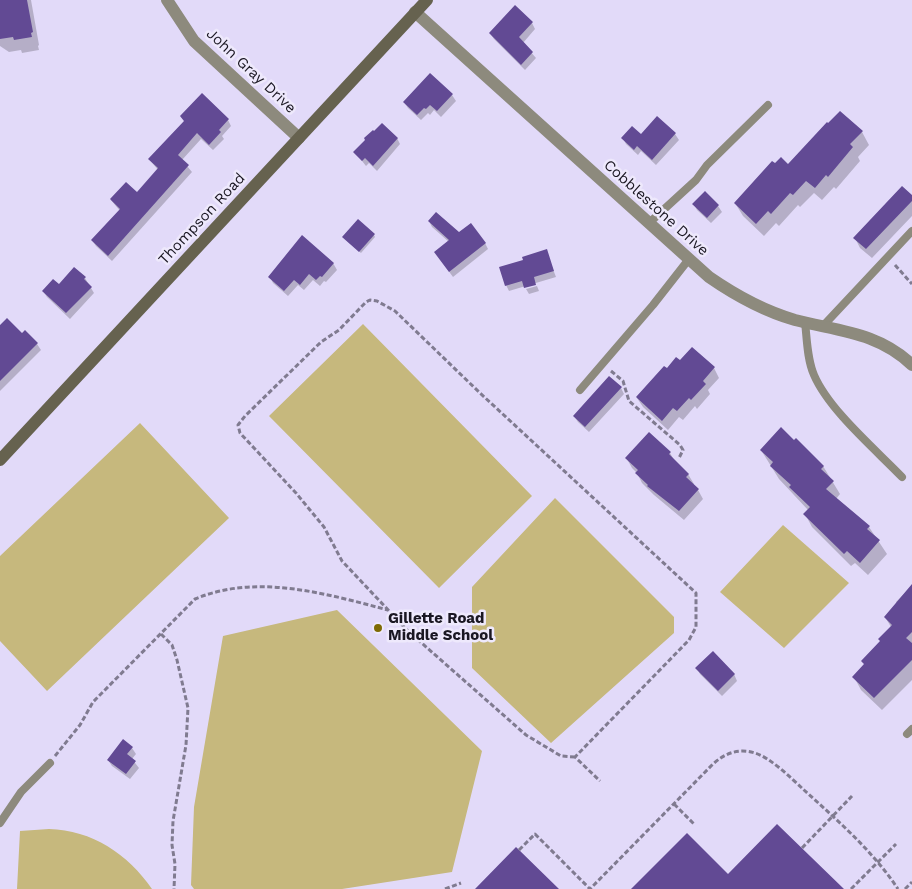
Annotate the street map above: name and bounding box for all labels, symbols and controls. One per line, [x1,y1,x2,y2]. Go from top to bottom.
street label: John Gray Drive [202,25,300,117]
street label: Cobblestone Drive [600,156,712,260]
street label: Thompson Road [155,169,249,269]
place label: Gillette Road Middle School [388,610,493,645]
marker: Gillette Road Middle School [372,622,384,634]

